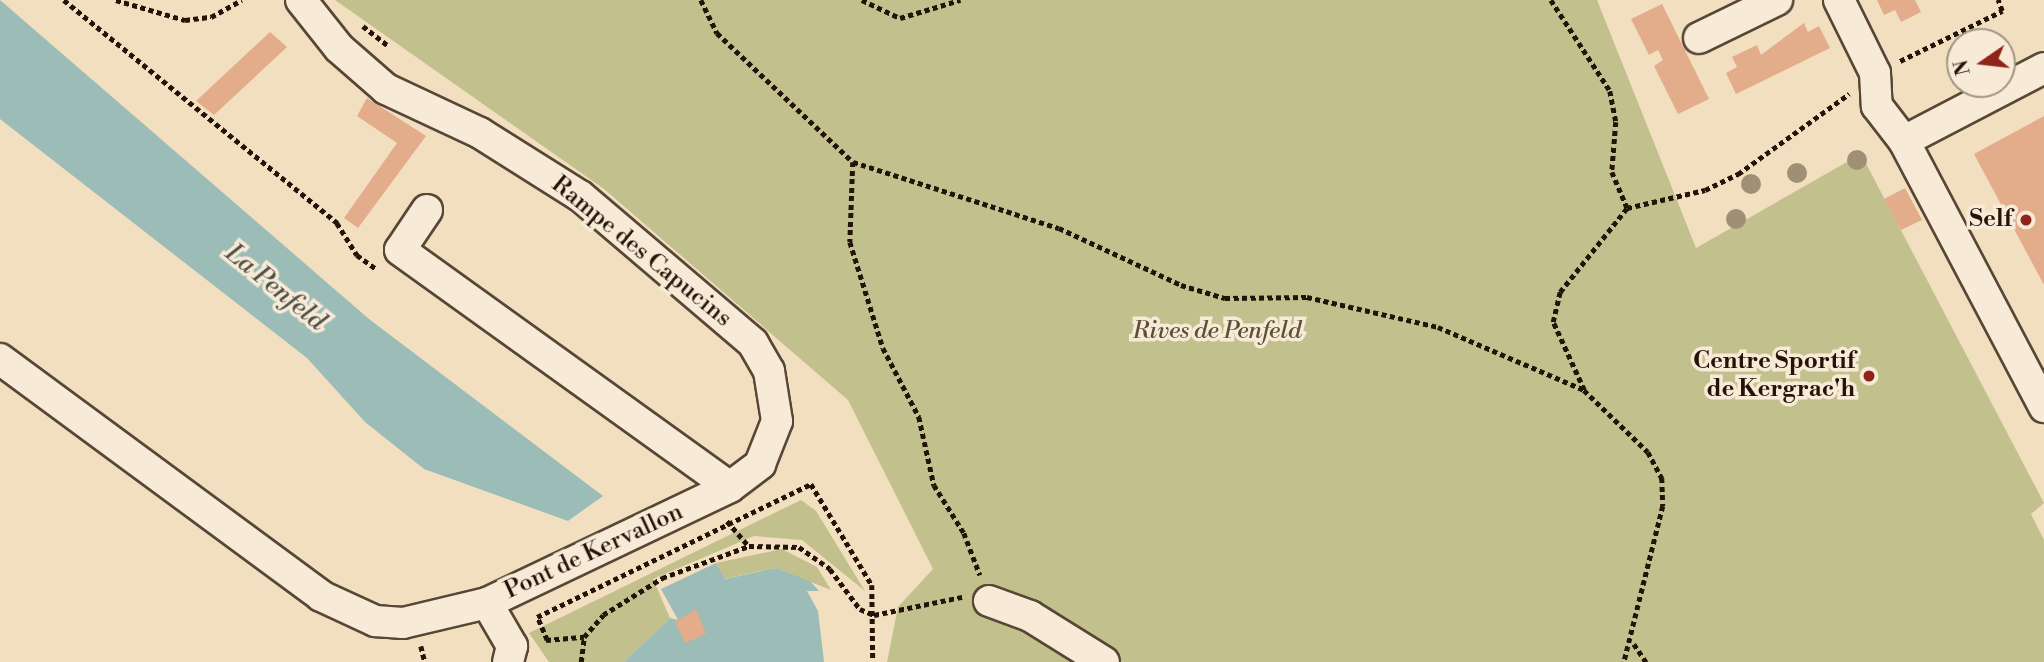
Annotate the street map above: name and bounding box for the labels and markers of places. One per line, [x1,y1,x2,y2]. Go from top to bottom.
place label: Self [1969,206,2012,234]
marker: Self [2018,212,2034,228]
place label: Centre Sportif de Kergrac'h [1693,348,1855,404]
marker: Centre Sportif de Kergrac'h [1861,368,1877,384]

